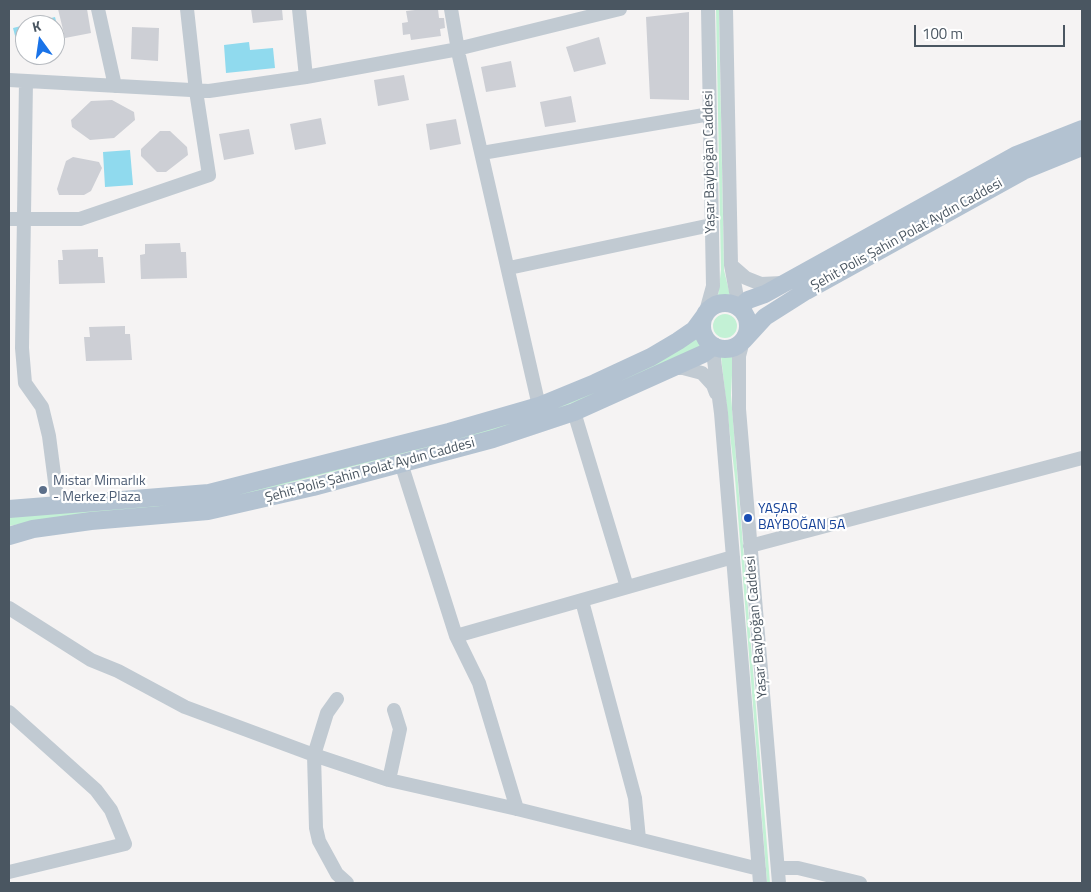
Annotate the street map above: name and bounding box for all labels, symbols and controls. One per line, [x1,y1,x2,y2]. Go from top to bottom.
north arrow [15,15,65,65]
text: K [30,15,43,37]
scale bar [916,15,1067,47]
text: 100 m [922,22,963,45]
street label: Yaşar Bayboğan Caddesi [700,90,720,234]
street label: Şehit Polis Şahin Polat Aydın Caddesi [808,175,1006,295]
street label: Şehit Polis Şahin Polat Aydın Caddesi [263,435,477,507]
place label: Mistar Mimarlık - Merkez Plaza [53,474,146,507]
marker: Mistar Mimarlık - Merkez Plaza [37,484,49,496]
place label: YAŞAR BAYBOĞAN 5A [758,502,845,534]
marker: YAŞAR BAYBOĞAN 5A [742,512,754,524]
street label: Yaşar Bayboğan Caddesi [742,555,772,699]

